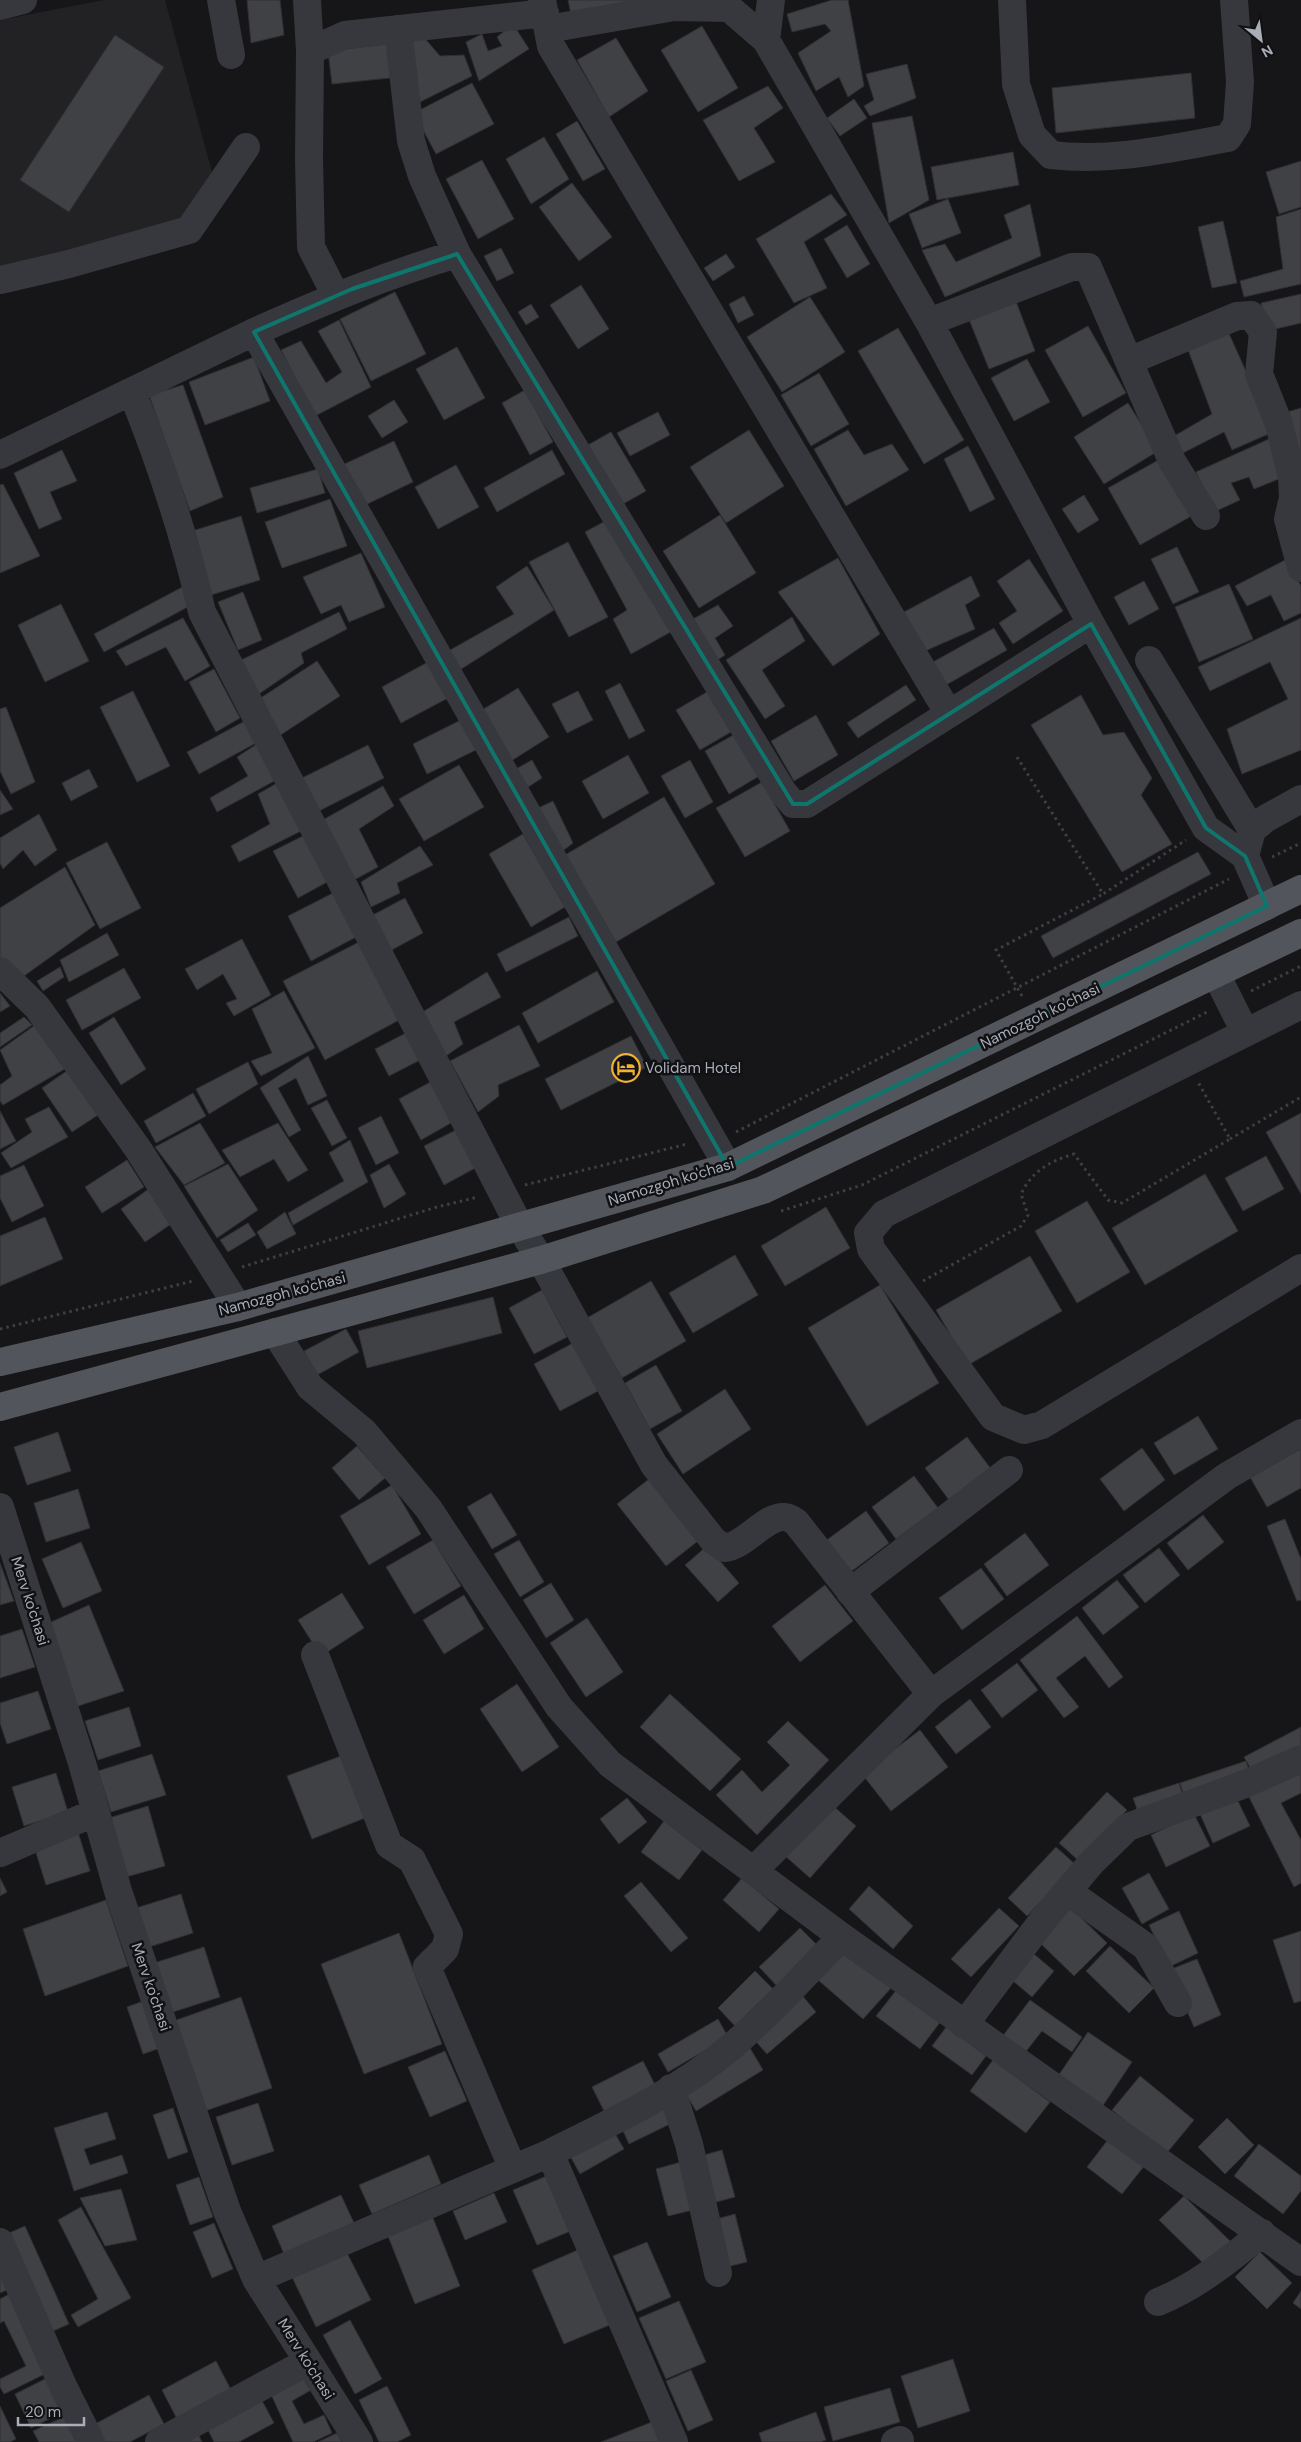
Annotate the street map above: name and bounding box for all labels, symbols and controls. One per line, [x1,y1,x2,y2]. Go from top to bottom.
north arrow [1236,15,1286,65]
text: N [1258,41,1276,62]
street label: Namozgoh ko'chasi [977,978,1103,1054]
hotel icon: Volidam Hotel [611,1053,641,1083]
place label: Volidam Hotel [645,1058,741,1078]
street label: Namozgoh ko'chasi [606,1153,736,1211]
street label: Namozgoh ko'chasi [216,1267,348,1321]
street label: Merv ko'chasi [6,1554,54,1648]
street label: Merv ko'chasi [127,1940,175,2034]
street label: Merv ko'chasi [273,2315,339,2403]
scale bar [18,2394,84,2426]
text: 20 m [25,2402,61,2422]

